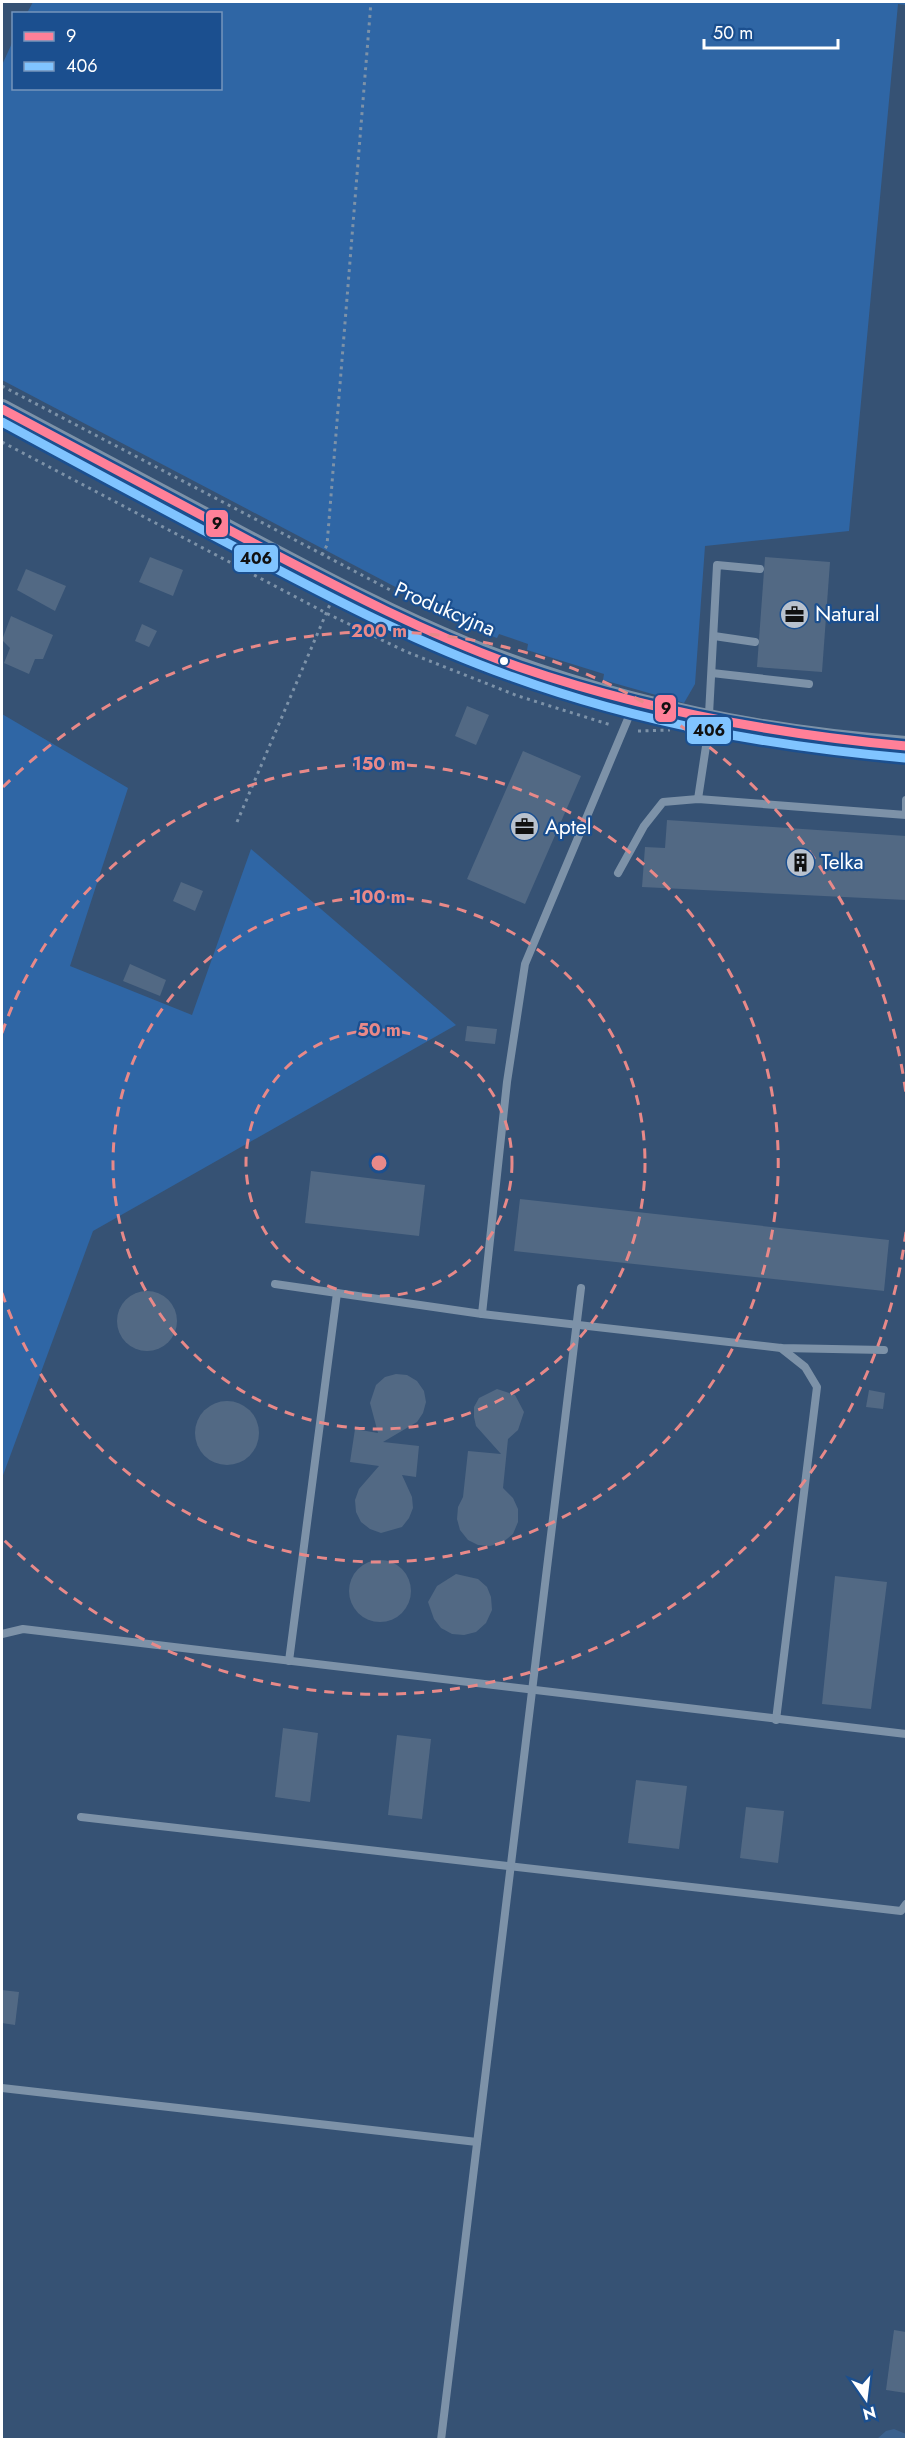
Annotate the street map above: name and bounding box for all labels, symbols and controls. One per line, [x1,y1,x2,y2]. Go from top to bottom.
legend [12,12,222,90]
scale bar [704,12,838,50]
text: 50 m [713,20,753,46]
text: 9 [66,23,76,49]
text: 406 [66,53,98,79]
line badge: 9 [205,509,229,538]
text: 9 [212,512,222,535]
line badge: 406 [233,544,279,573]
text: 406 [240,547,272,570]
street label: Produkcyjna [390,574,500,644]
office icon: Natural [778,598,810,630]
place label: Natural [815,599,880,629]
text: 200 m [351,618,407,644]
unlabelled marker [498,655,510,667]
line badge: 9 [654,694,677,723]
text: 9 [661,697,671,720]
line badge: 406 [686,716,732,745]
text: 406 [693,719,725,742]
text: 150 m [353,751,405,777]
office icon: Aptel [508,811,540,843]
place label: Aptel [545,812,592,842]
building icon: Telka [784,846,816,878]
place label: Telka [821,847,864,877]
text: 100 m [352,884,406,910]
text: 50 m [357,1017,401,1043]
centre of rings [369,1153,389,1173]
north arrow [836,2369,896,2429]
text: N [861,2400,878,2426]

